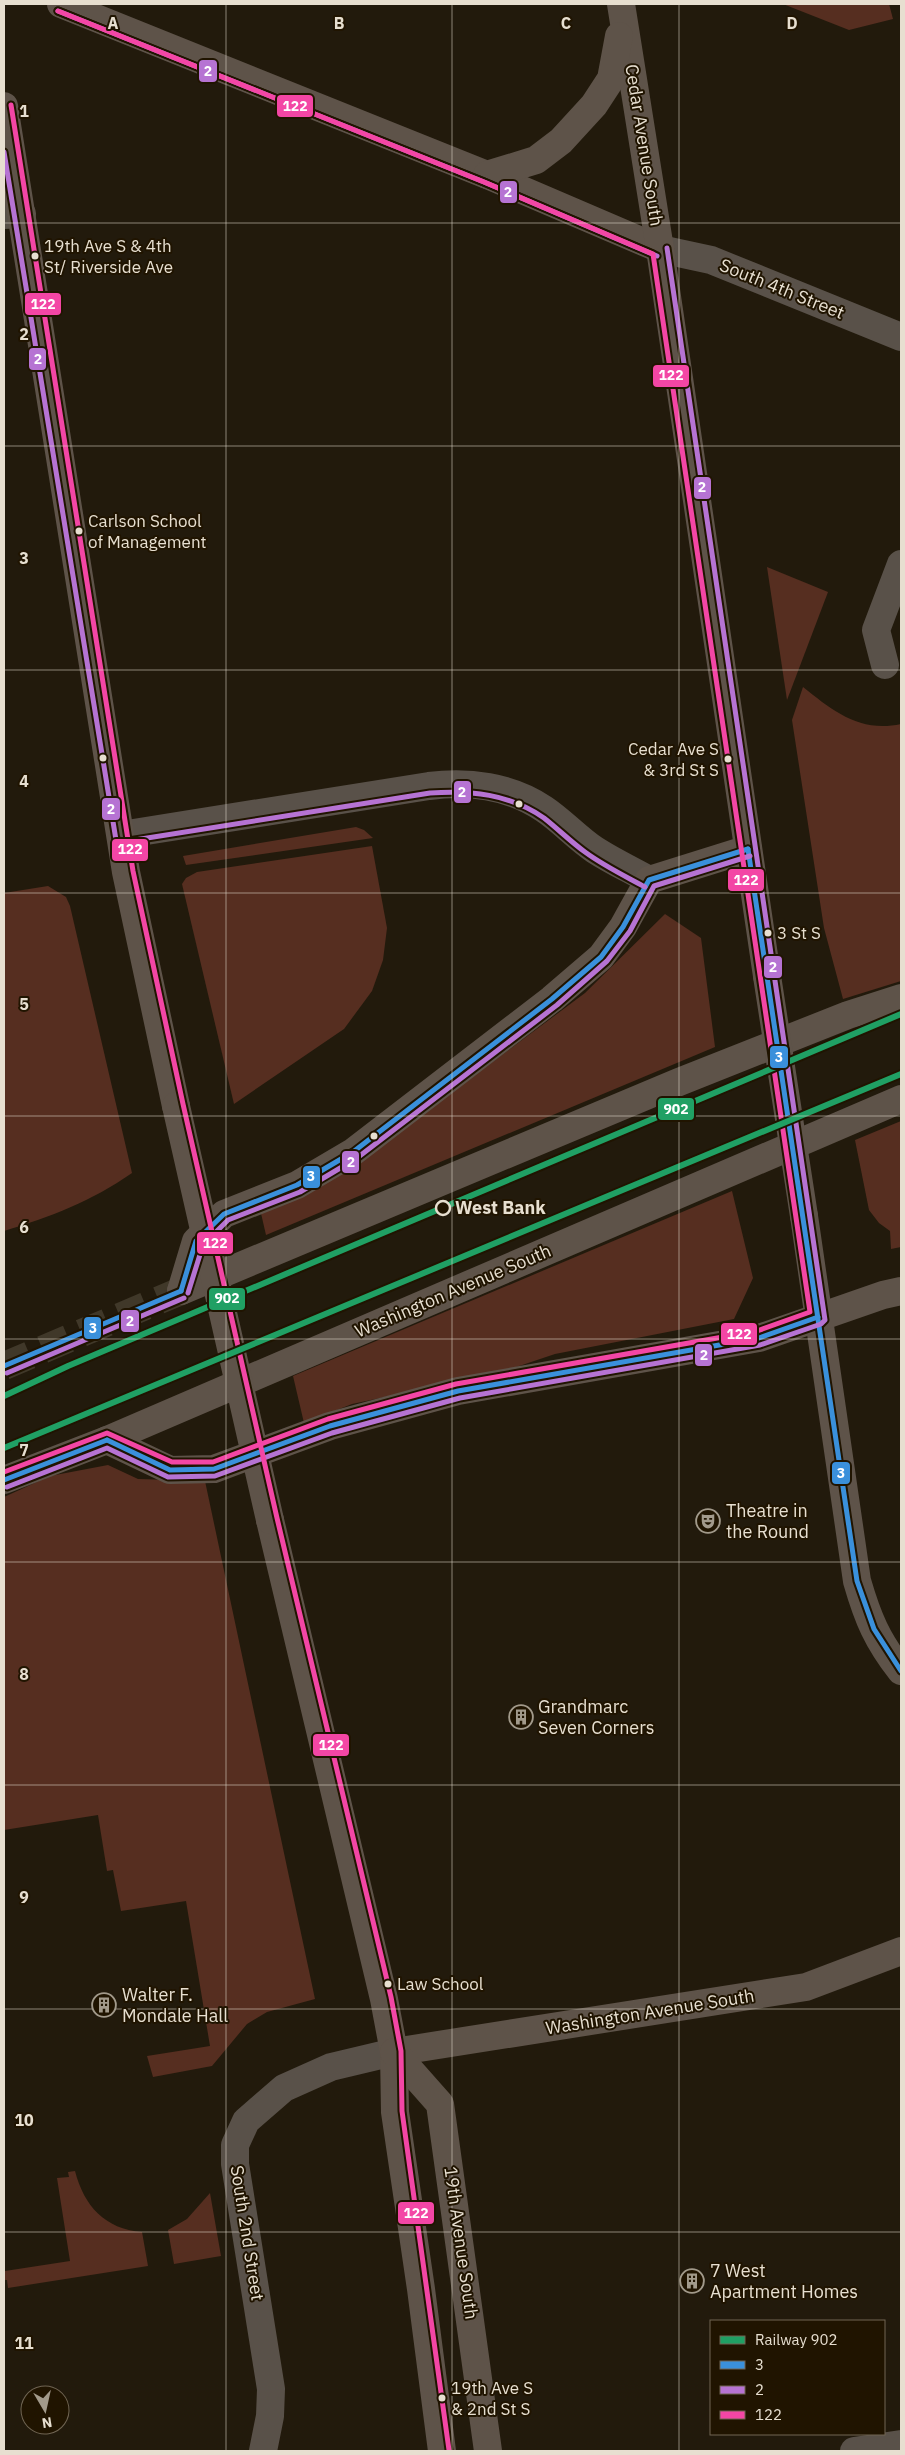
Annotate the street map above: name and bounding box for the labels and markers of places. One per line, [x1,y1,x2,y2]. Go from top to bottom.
place label: 19th Ave S & 4th St/ Riverside Ave [44,235,173,278]
marker: 19th Ave S & 4th St/ Riverside Ave [30,251,40,261]
place label: Carlson School of Management [88,510,207,553]
marker: Carlson School of Management [74,526,84,536]
place label: Cedar Ave S & 3rd St S [628,738,719,781]
unlabelled marker [98,753,108,763]
marker: Cedar Ave S & 3rd St S [723,754,733,764]
unlabelled marker [514,799,524,809]
place label: 3 St S [777,922,821,944]
marker: 3 St S [763,928,773,938]
unlabelled marker [369,1131,379,1141]
place label: West Bank [455,1196,546,1219]
marker: West Bank [435,1200,451,1216]
place label: Theatre in the Round [726,1499,809,1543]
theatre icon: Theatre in the Round [695,1508,721,1534]
place label: Grandmarc Seven Corners [538,1695,655,1739]
building icon: Grandmarc Seven Corners [508,1704,534,1730]
place label: Law School [397,1973,484,1995]
marker: Law School [383,1979,393,1989]
place label: Walter F. Mondale Hall [122,1983,228,2027]
building icon: Walter F. Mondale Hall [91,1992,117,2018]
place label: 7 West Apartment Homes [710,2259,858,2303]
building icon: 7 West Apartment Homes [679,2268,705,2294]
place label: 19th Ave S & 2nd St S [451,2377,533,2420]
marker: 19th Ave S & 2nd St S [437,2393,447,2403]

